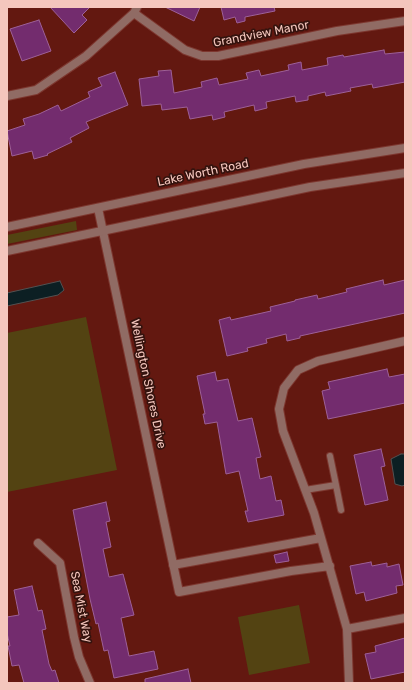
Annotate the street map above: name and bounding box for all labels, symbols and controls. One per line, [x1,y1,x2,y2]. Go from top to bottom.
street label: Grandview Manor [212,18,310,50]
street label: Lake Worth Road [156,156,250,190]
street label: Wellington Shores Drive [127,318,169,450]
street label: Sea Mist Way [67,570,95,644]

